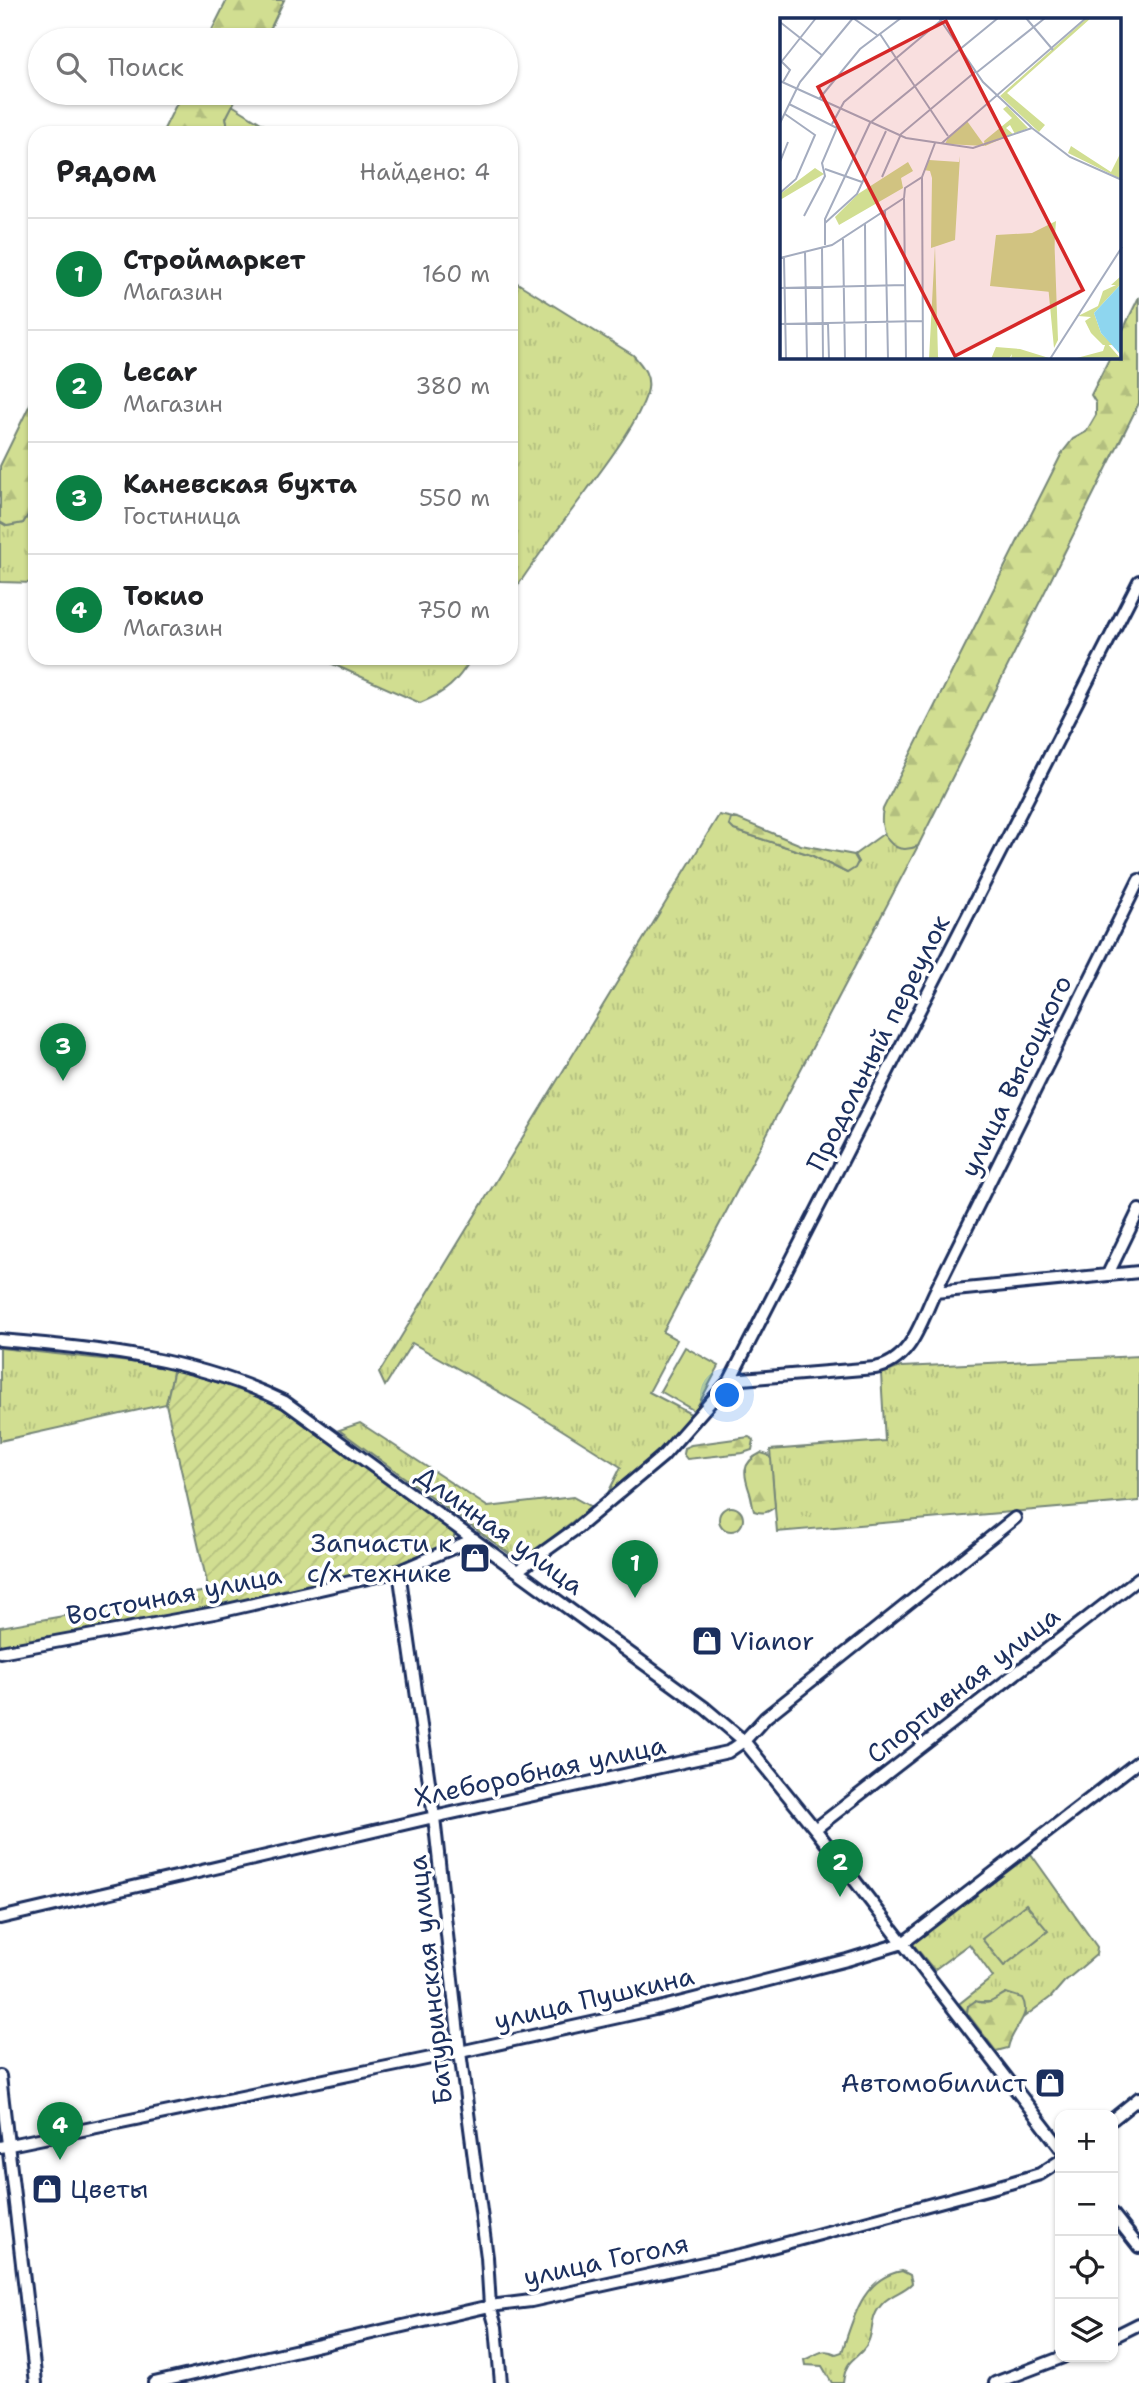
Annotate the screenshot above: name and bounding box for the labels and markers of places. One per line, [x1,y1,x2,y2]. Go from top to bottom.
pin: 3 [40,1023,86,1081]
place label: Запчасти к с/х технике [307,1525,452,1590]
pin: 1 [612,1540,658,1598]
shop icon: Запчасти к с/х технике [458,1541,492,1575]
place label: Vianor [730,1623,814,1658]
shop icon: Vianor [690,1624,724,1658]
pin: 2 [817,1839,863,1897]
place label: Автомобилист [841,2065,1028,2100]
shop icon: Автомобилист [1033,2066,1067,2100]
pin: 4 [37,2102,83,2160]
place label: Цветы [70,2171,148,2206]
shop icon: Цветы [30,2172,64,2206]

